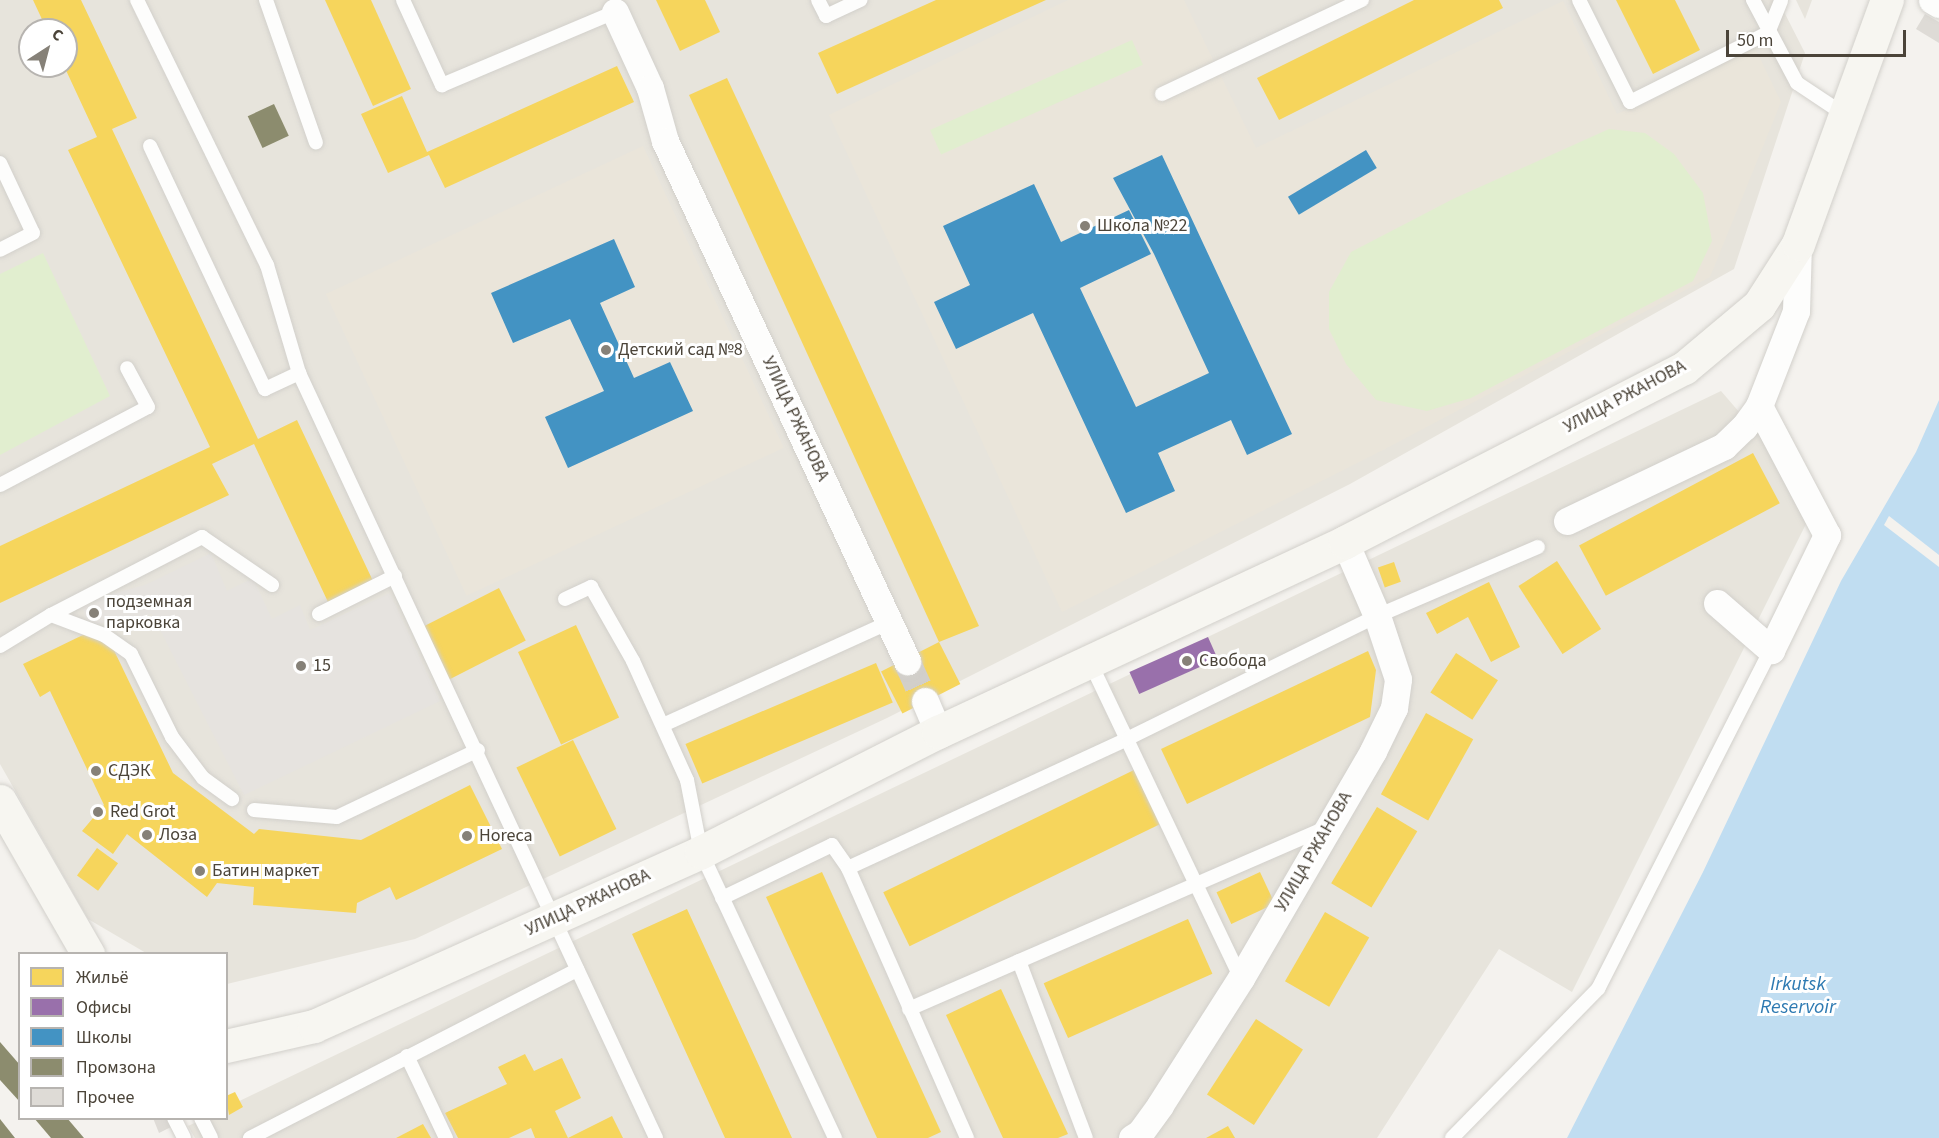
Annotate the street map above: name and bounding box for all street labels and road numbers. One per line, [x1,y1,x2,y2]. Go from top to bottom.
street label: УЛИЦА РЖАНОВА [757,353,833,485]
street label: УЛИЦА РЖАНОВА [1560,356,1690,438]
street label: УЛИЦА РЖАНОВА [1271,788,1357,916]
street label: УЛИЦА РЖАНОВА [522,865,654,941]

